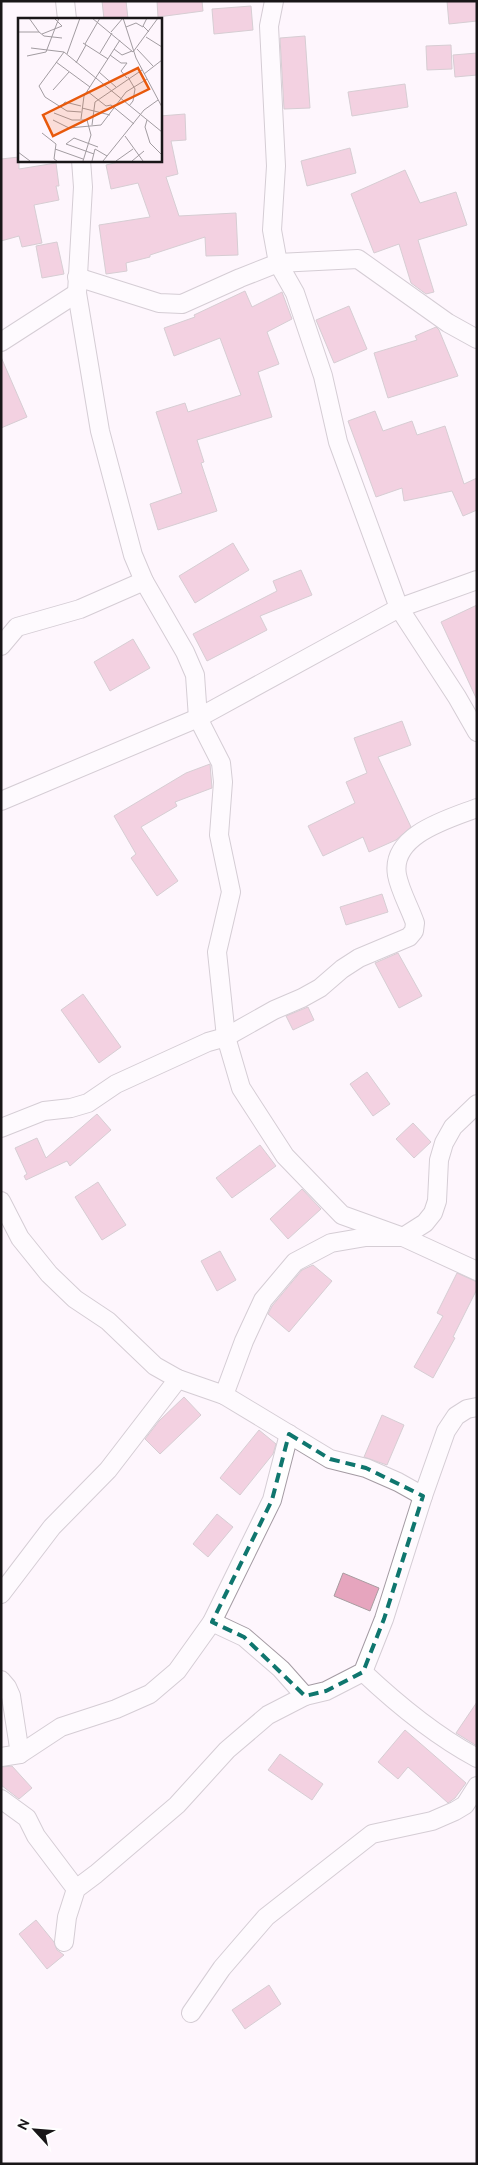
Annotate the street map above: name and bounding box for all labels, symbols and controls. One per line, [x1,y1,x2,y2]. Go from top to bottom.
inset map [18,18,161,161]
north arrow [10,2105,60,2155]
text: N [14,2116,33,2133]

